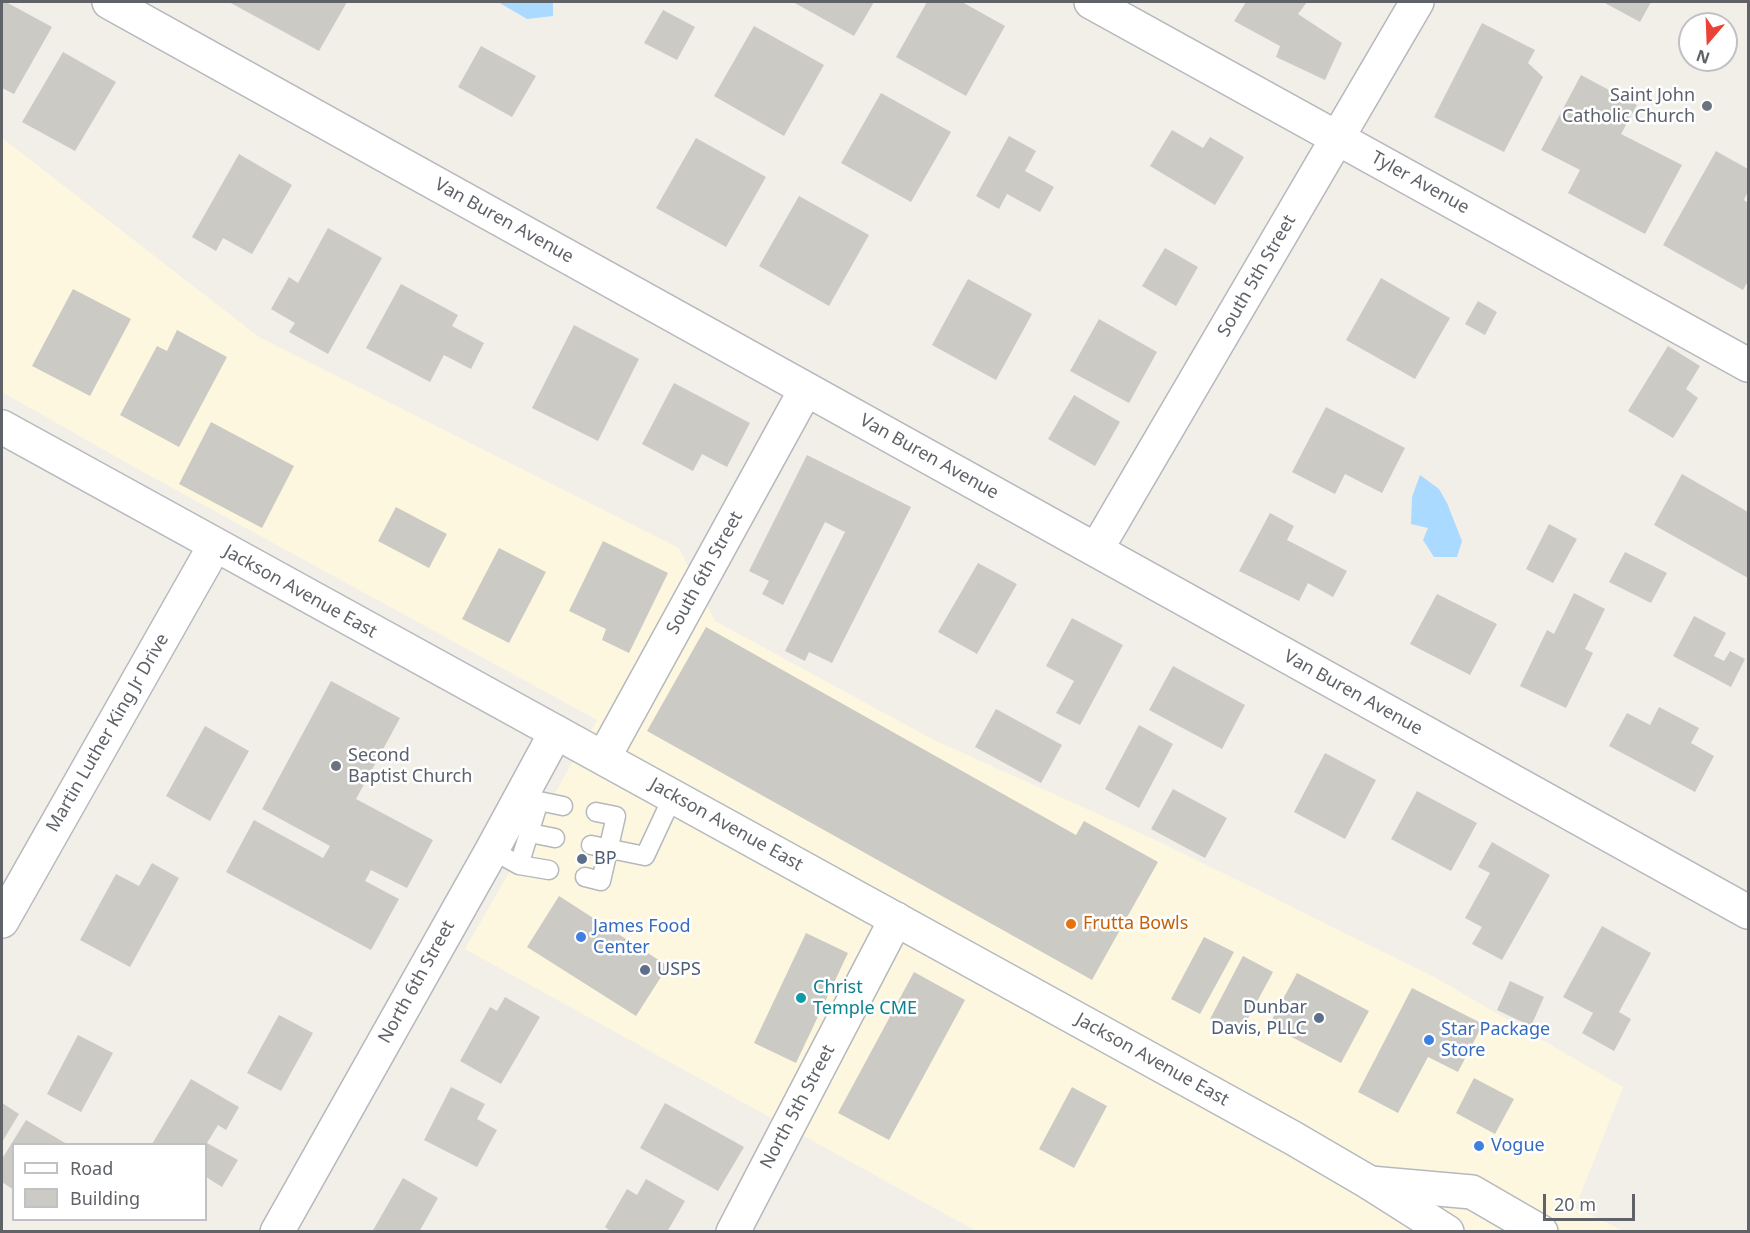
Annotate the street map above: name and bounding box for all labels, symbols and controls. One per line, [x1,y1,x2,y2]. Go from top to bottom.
north arrow [1678,12,1738,72]
text: N [1693,45,1713,70]
place label: Saint John Catholic Church [1562,85,1695,128]
marker: Saint John Catholic Church [1700,99,1714,113]
street label: Tyler Avenue [1367,147,1473,219]
street label: Van Buren Avenue [431,174,577,268]
street label: South 5th Street [1213,211,1301,341]
street label: Van Buren Avenue [856,410,1002,504]
street label: South 6th Street [662,508,748,638]
street label: Jackson Avenue East [220,541,380,643]
street label: Martin Luther King Jr Drive [42,630,174,836]
street label: Van Buren Avenue [1280,646,1426,740]
place label: Second Baptist Church [348,745,472,788]
marker: Second Baptist Church [329,759,343,773]
street label: Jackson Avenue East [646,774,806,876]
place label: BP [594,848,617,870]
marker: BP [575,852,589,866]
place label: Frutta Bowls [1083,913,1188,935]
place label: James Food Center [593,916,690,958]
street label: North 6th Street [374,917,460,1047]
marker: Frutta Bowls [1064,917,1078,931]
marker: James Food Center [574,930,588,944]
place label: USPS [657,959,701,981]
marker: USPS [638,963,652,977]
place label: Christ Temple CME [813,977,917,1020]
marker: Christ Temple CME [794,991,808,1005]
place label: Dunbar Davis, PLLC [1211,997,1307,1040]
street label: Jackson Avenue East [1072,1009,1232,1111]
marker: Dunbar Davis, PLLC [1312,1011,1326,1025]
place label: Star Package Store [1441,1019,1550,1062]
marker: Star Package Store [1422,1033,1436,1047]
street label: North 5th Street [756,1041,840,1173]
place label: Vogue [1491,1135,1545,1157]
marker: Vogue [1472,1139,1486,1153]
legend [12,1143,207,1221]
text: Road [70,1156,113,1180]
scale bar [1546,1182,1638,1220]
text: Building [70,1186,140,1210]
text: 20 m [1554,1192,1596,1216]

